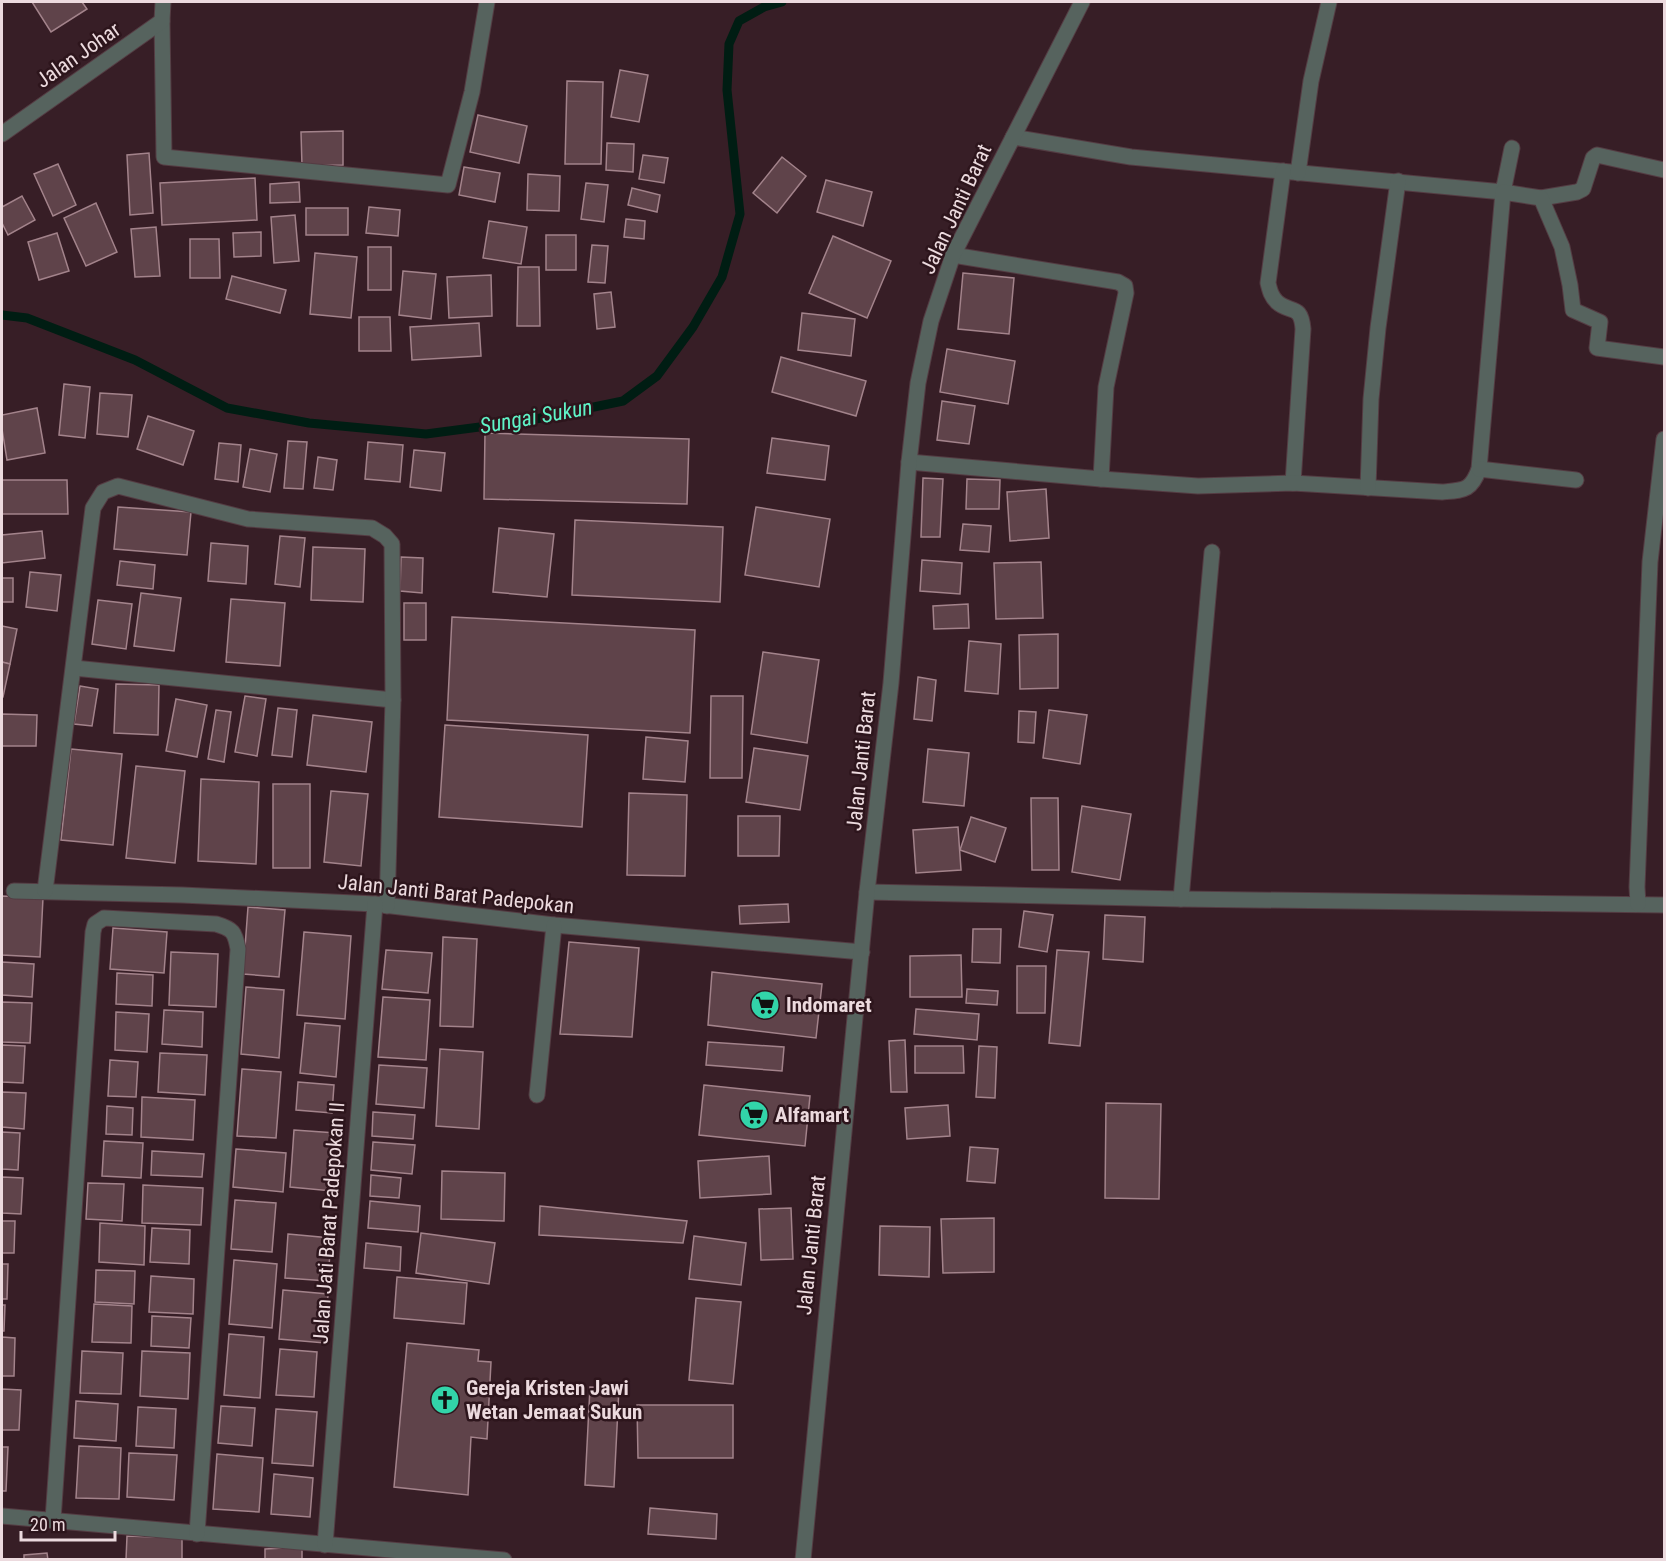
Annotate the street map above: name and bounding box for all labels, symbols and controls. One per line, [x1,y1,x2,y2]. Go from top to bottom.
street label: Jalan Johar [31,17,125,93]
street label: Jalan Janti Barat [916,140,996,278]
water label: Sungai Sukun [478,394,594,439]
street label: Jalan Janti Barat [842,690,880,832]
street label: Jalan Janti Barat Padepokan [337,870,575,918]
supermarket icon: Indomaret [749,989,781,1021]
place label: Indomaret [786,993,872,1017]
supermarket icon: Alfamart [738,1099,770,1131]
street label: Jalan Jati Barat Padepokan II [309,1101,349,1345]
place label: Alfamart [775,1103,849,1127]
street label: Jalan Janti Barat [792,1174,830,1316]
place label: Gereja Kristen Jawi Wetan Jemaat Sukun [466,1376,642,1424]
church icon: Gereja Kristen Jawi Wetan Jemaat Sukun [429,1384,461,1416]
scale bar [21,1504,116,1542]
text: 20 m [30,1514,65,1535]

